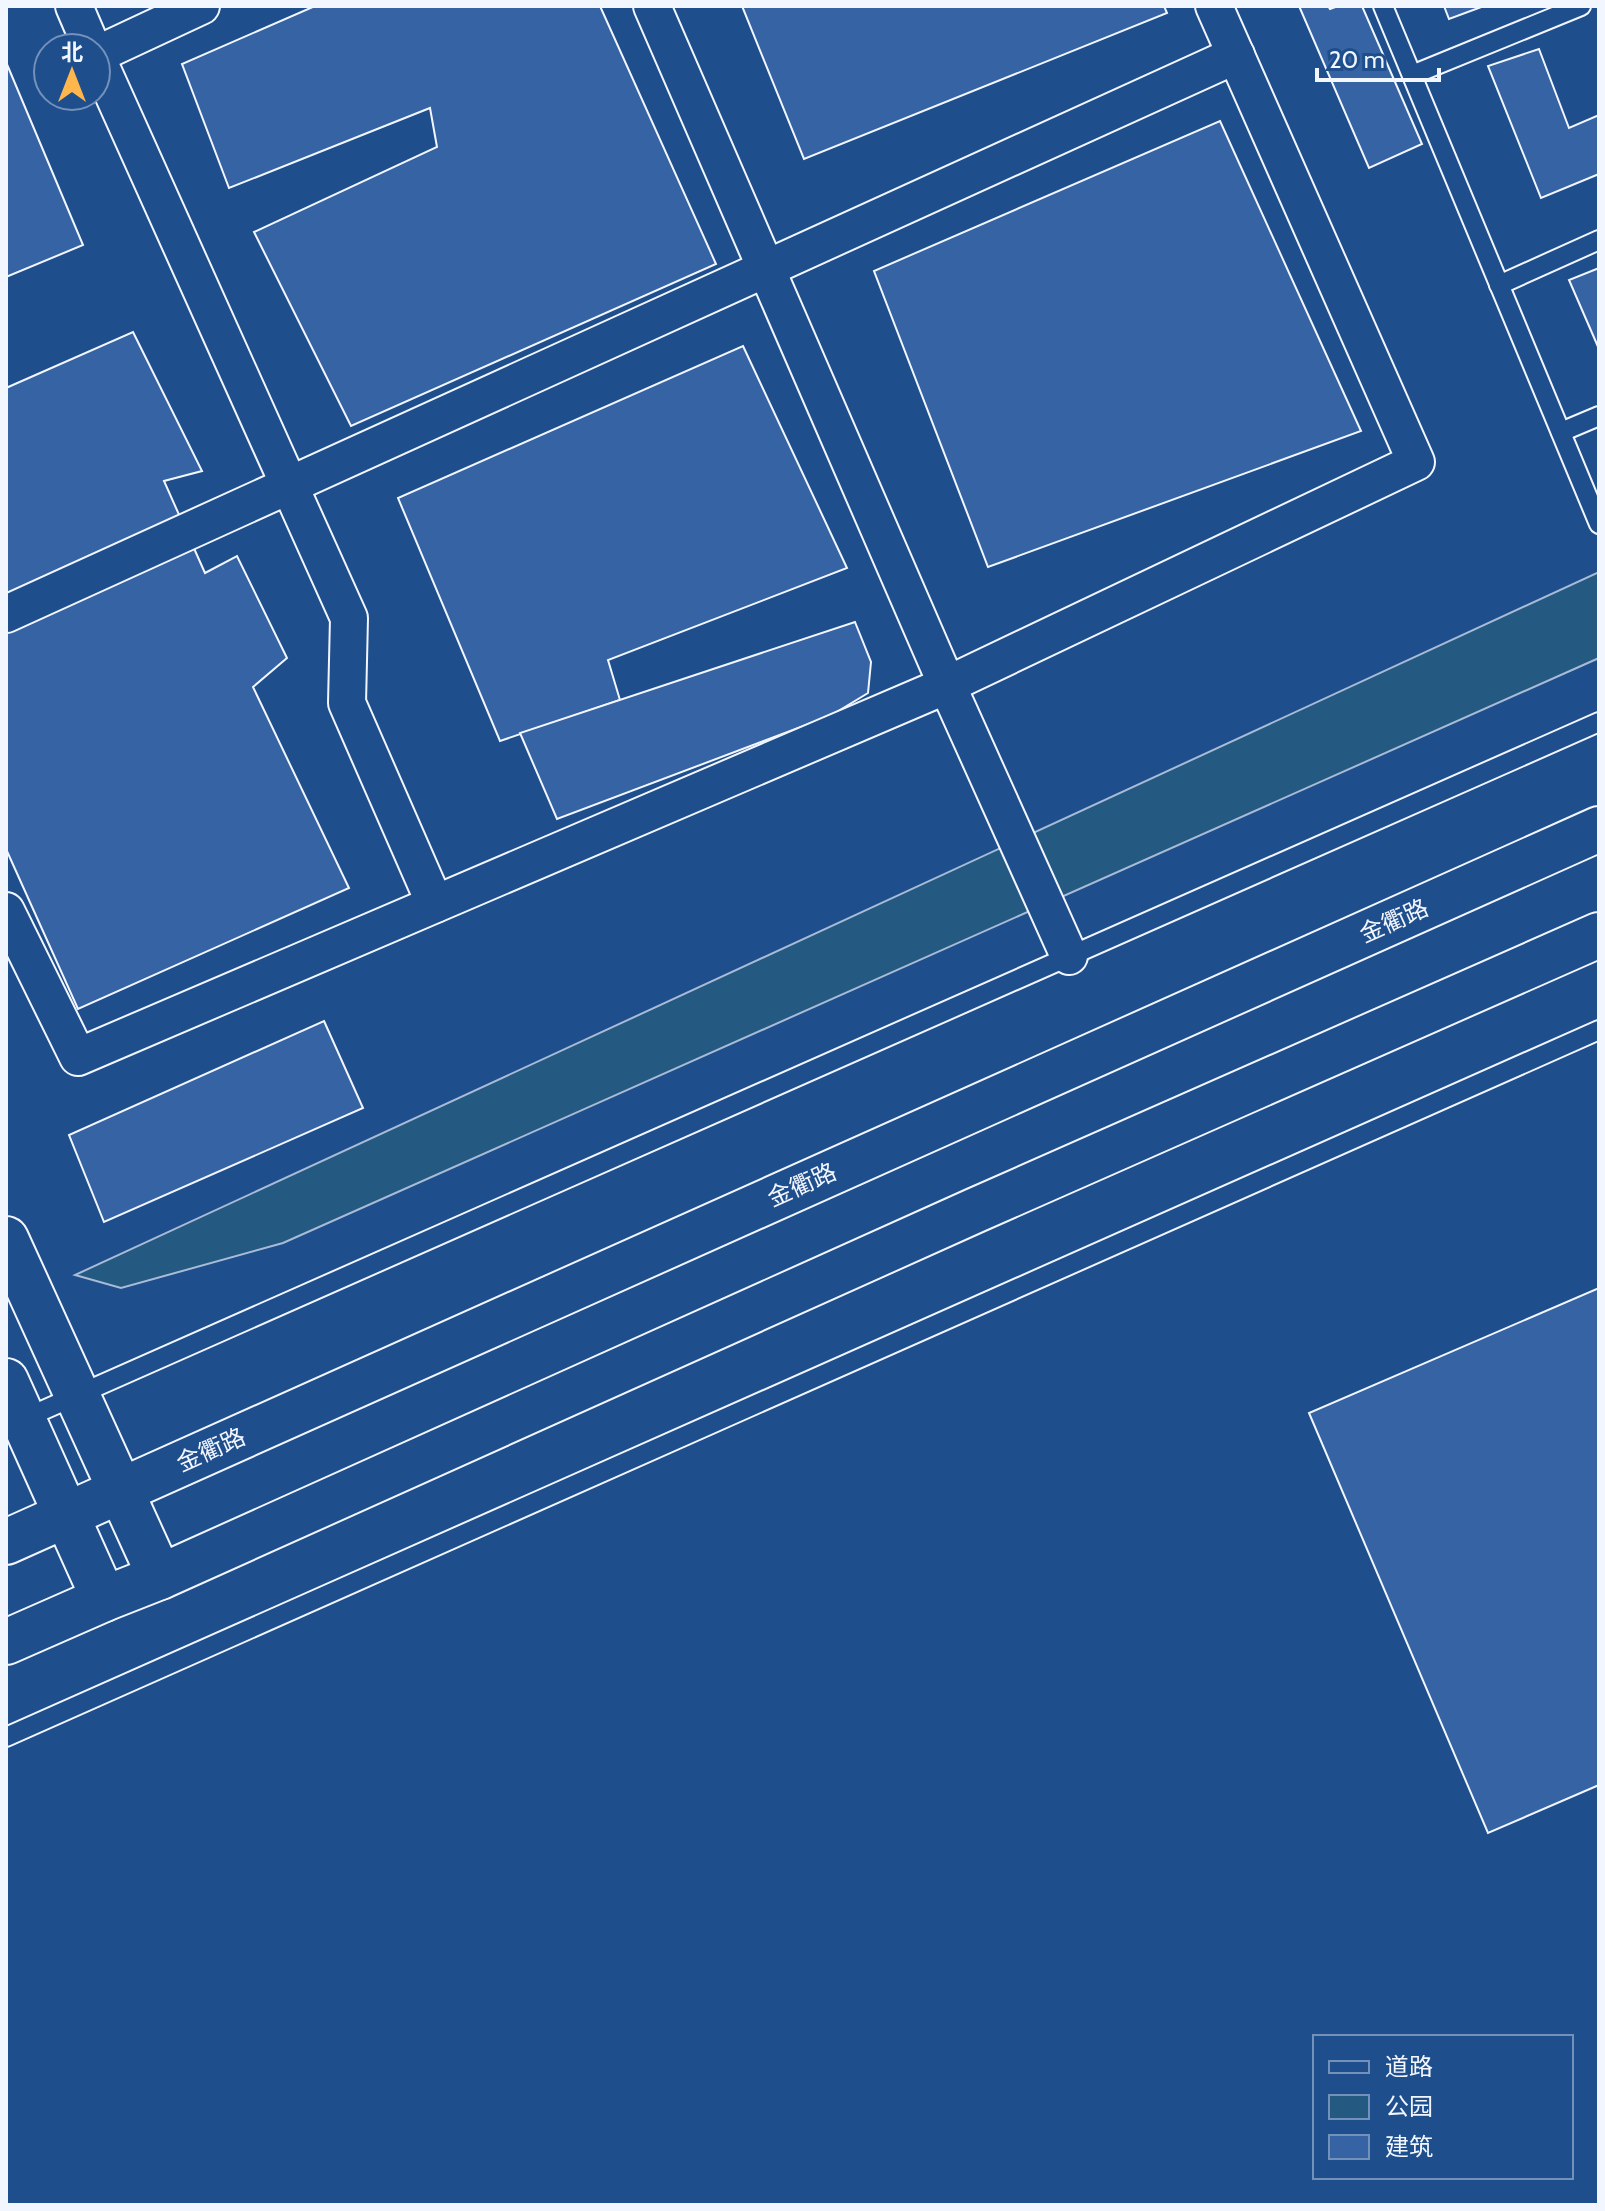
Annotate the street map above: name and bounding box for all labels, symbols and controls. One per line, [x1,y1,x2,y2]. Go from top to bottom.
north arrow [32,32,112,112]
scale bar [1317,32,1439,82]
text: 北 [61,39,83,66]
text: 20 m [1329,45,1385,74]
street label: 金衢路 [1355,893,1433,948]
street label: 金衢路 [763,1157,841,1212]
street label: 金衢路 [172,1422,250,1477]
legend [1313,2035,1573,2179]
text: 道路 [1385,2052,1433,2081]
text: 公园 [1385,2092,1433,2121]
text: 建筑 [1385,2132,1433,2161]

